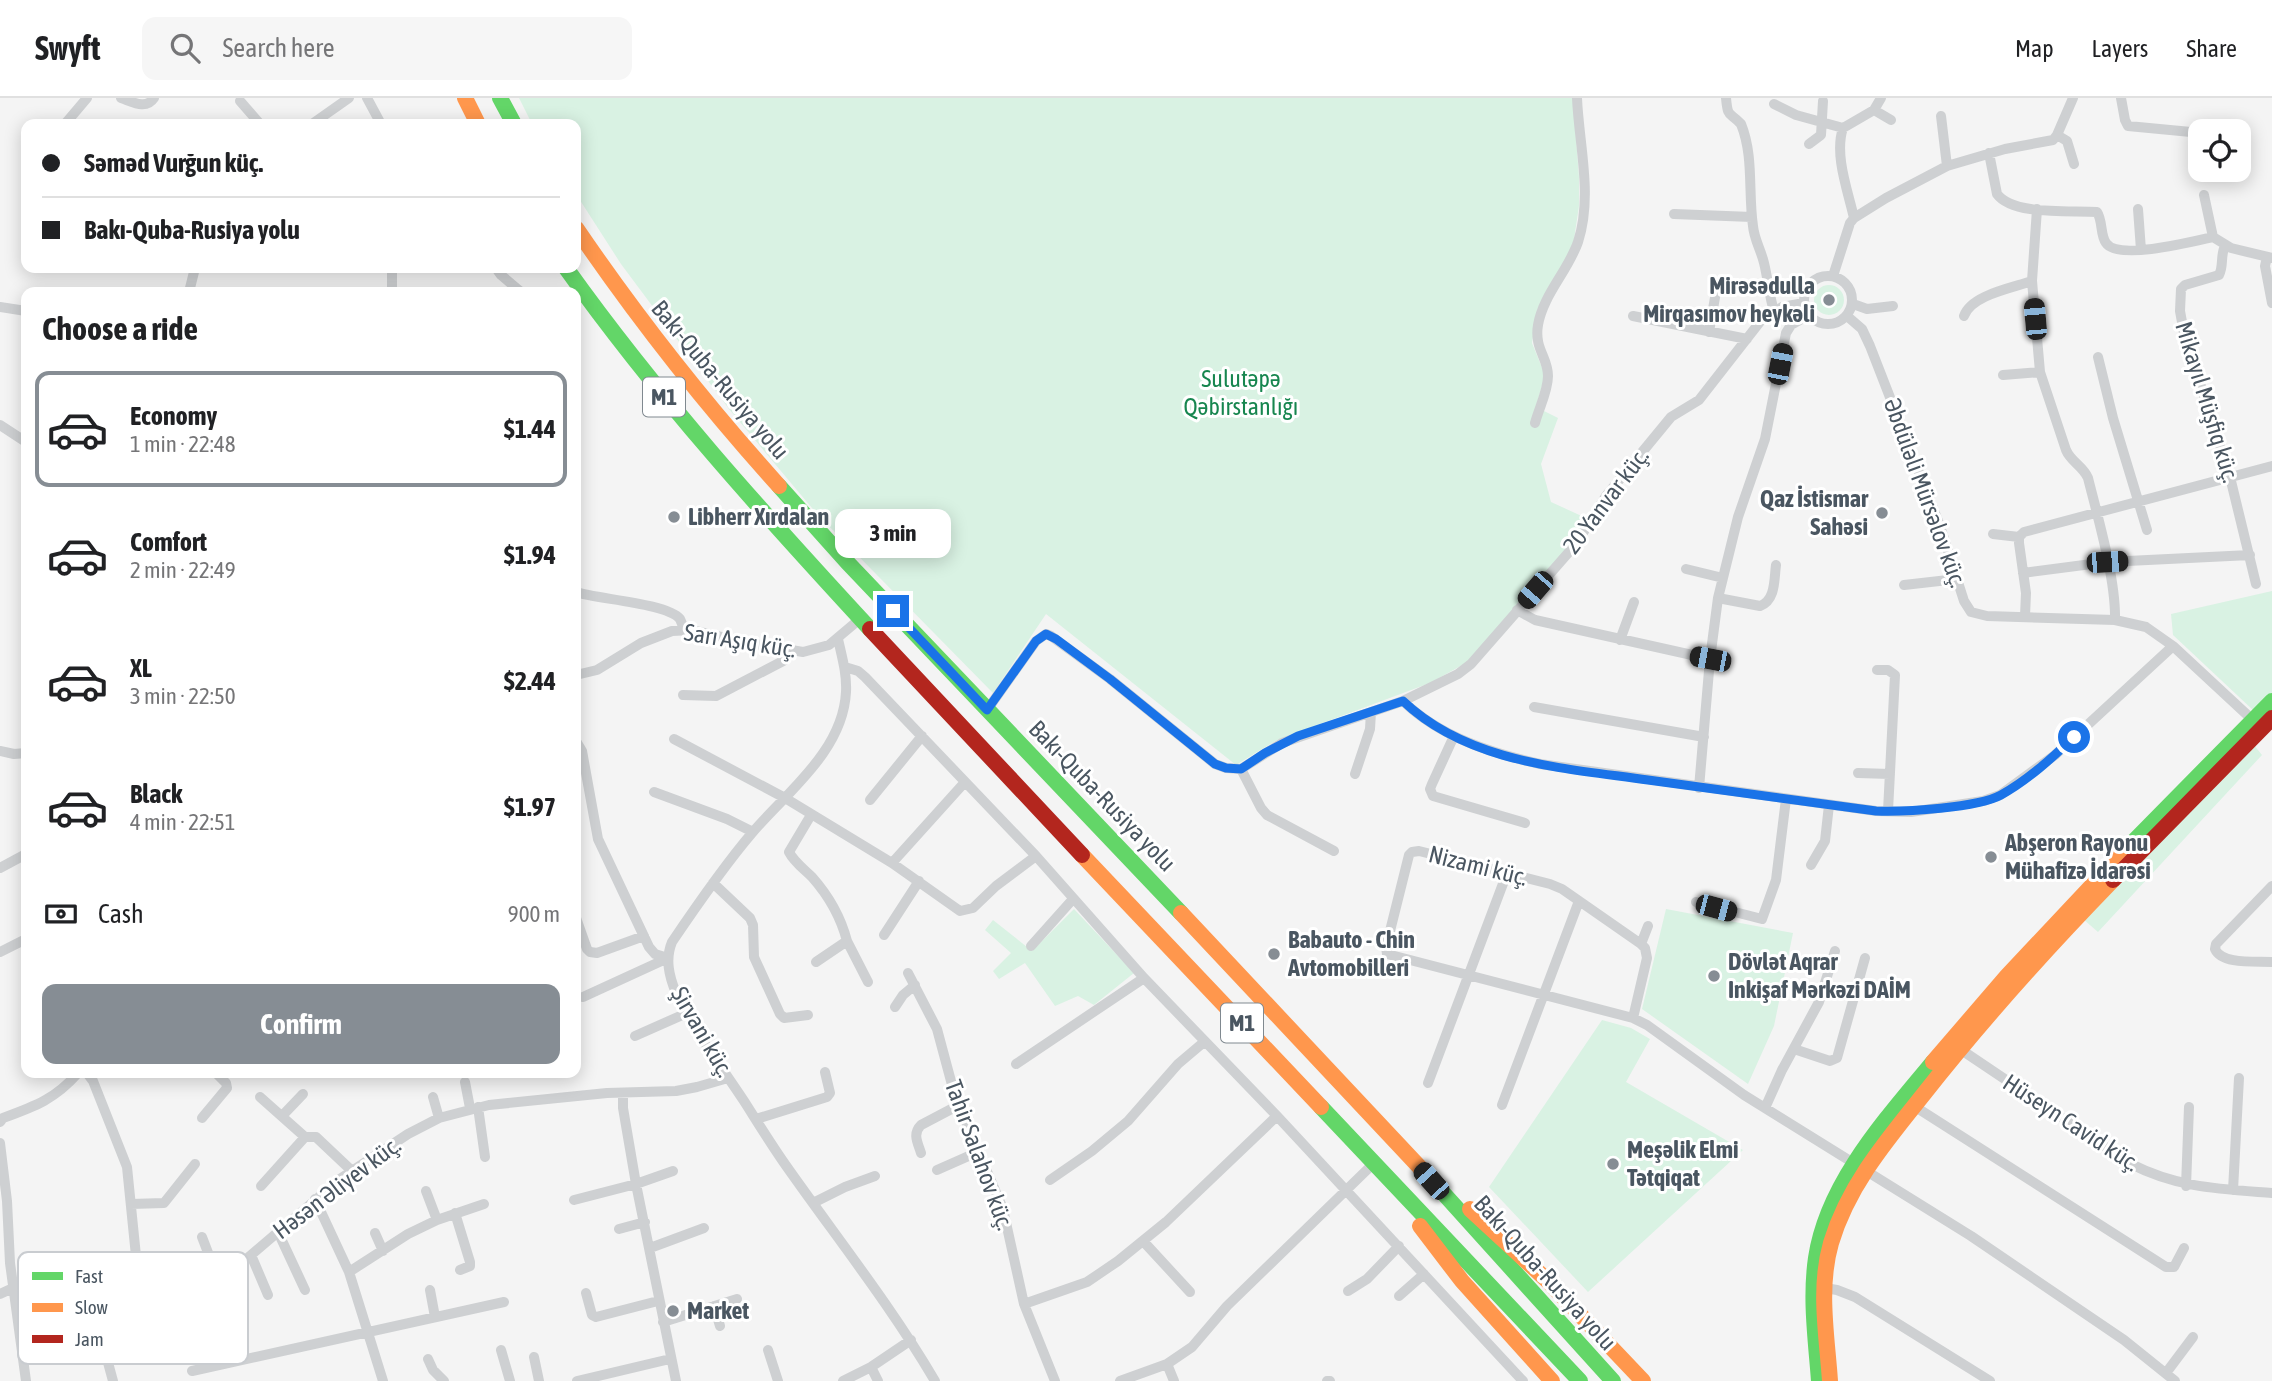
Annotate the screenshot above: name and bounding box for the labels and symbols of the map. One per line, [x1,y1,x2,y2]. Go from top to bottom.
place label: Mirəsədulla Mirqasımov heykəli [1643,272,1815,327]
marker: Mirəsədulla Mirqasımov heykəli [1821,292,1837,308]
street label: Bakı-Quba-Rusiya yolu [646,295,795,464]
car [2023,297,2048,341]
street label: Mikayıl Müşfiq küç. [2170,318,2245,485]
car [1766,341,1795,387]
park label: Sulutəpə Qəbirstanlığı [1184,365,1298,420]
road number: M1 [643,378,685,416]
street label: Əbdüləli Mürsəlov küç. [1879,395,1972,591]
street label: 20 Yanvar küç. [1557,443,1654,558]
place label: Qaz İstismar Sahəsi [1760,485,1869,540]
place label: Libherr Xırdalan [688,503,829,530]
marker: Qaz İstismar Sahəsi [1874,505,1890,521]
marker: Libherr Xırdalan [666,509,682,525]
callout: 3 min [835,510,951,559]
car [2086,550,2129,574]
car [1514,567,1557,613]
route end [877,595,909,627]
street label: Sarı Aşıq küç. [682,618,798,663]
car [1688,645,1733,673]
street label: Bakı-Quba-Rusiya yolu [1024,715,1181,876]
route start [2058,721,2090,753]
place label: Abşeron Rayonu Mühafizə İdarəsi [2004,829,2151,884]
street label: Nizami küç. [1426,840,1530,891]
marker: Abşeron Rayonu Mühafizə İdarəsi [1983,849,1999,865]
car [1693,892,1740,924]
place label: Babauto - Chin Avtomobilleri [1287,926,1415,981]
marker: Babauto - Chin Avtomobilleri [1266,946,1282,962]
place label: Dövlət Aqrar Inkişaf Mərkəzi DAİM [1728,948,1911,1003]
marker: Dövlət Aqrar Inkişaf Mərkəzi DAİM [1706,968,1722,984]
street label: Şirvani küç. [666,982,739,1081]
road number: M1 [1221,1004,1263,1042]
street label: Hüseyn Cavid küç. [1998,1069,2144,1177]
street label: Tahir Salahov küç. [940,1076,1019,1233]
street label: Həsən Əliyev küç. [268,1131,406,1244]
place label: Meşəlik Elmi Tətqiqat [1627,1136,1738,1191]
marker: Meşəlik Elmi Tətqiqat [1605,1156,1621,1172]
car [1410,1158,1453,1204]
street label: Bakı-Quba-Rusiya yolu [1469,1190,1622,1355]
legend [18,1252,248,1364]
text: Fast [75,1265,103,1287]
text: Slow [75,1296,109,1318]
place label: Market [687,1297,749,1324]
marker: Market [665,1303,681,1319]
text: Jam [75,1328,104,1350]

